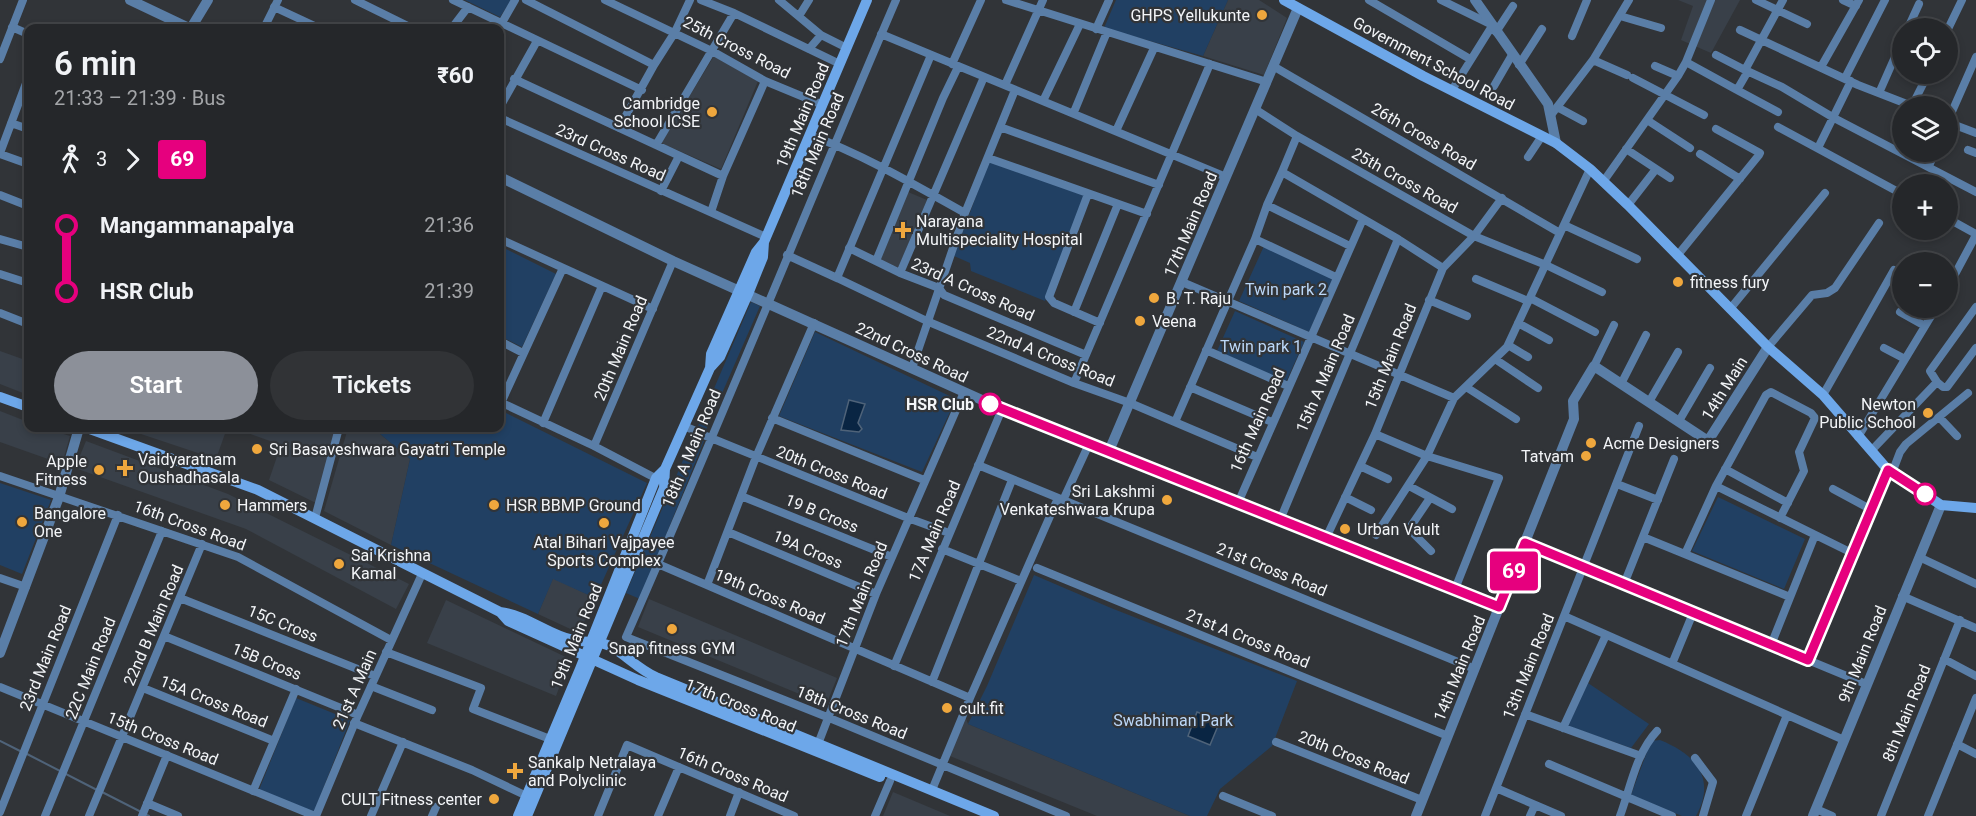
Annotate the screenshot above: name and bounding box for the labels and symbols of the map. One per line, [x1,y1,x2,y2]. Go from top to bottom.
place label: GHPS Yellukunte [1130,6,1250,25]
marker: GHPS Yellukunte [1255,8,1269,22]
street label: 25th Cross Road [680,12,794,83]
street label: Government School Road [1350,13,1518,114]
street label: 19th Main Road [772,60,833,170]
street label: 18th Main Road [787,90,848,200]
place label: Cambridge School ICSE [614,94,700,131]
street label: 26th Cross Road [1368,99,1480,174]
marker: Cambridge School ICSE [705,105,719,119]
street label: 23rd Cross Road [553,120,669,185]
street label: 25th Cross Road [1349,144,1461,217]
street label: 17th Main Road [1160,169,1221,279]
place label: Narayana Multispeciality Hospital [916,212,1083,249]
marker: Narayana Multispeciality Hospital [894,221,912,239]
street label: 23rd A Cross Road [908,254,1037,325]
place label: fitness fury [1690,273,1770,292]
marker: fitness fury [1671,275,1685,289]
park label: Twin park 2 [1245,280,1327,299]
place label: B. T. Raju [1166,289,1231,308]
marker: B. T. Raju [1147,291,1161,305]
street label: 20th Main Road [590,293,651,403]
street label: 15th Main Road [1361,301,1420,412]
street label: 15th A Main Road [1292,311,1359,435]
place label: Veena [1152,312,1196,331]
marker: Veena [1133,314,1147,328]
street label: 22nd Cross Road [853,318,971,387]
street label: 22nd A Cross Road [984,322,1118,391]
park label: Twin park 1 [1220,337,1302,356]
street label: 14th Main [1697,353,1751,424]
street label: 16th Main Road [1226,365,1289,475]
street label: 18th A Main Road [658,386,725,510]
marker: HSR Club [979,393,1001,415]
place label: HSR Club [906,395,974,414]
place label: Newton Public School [1819,395,1916,432]
marker: Newton Public School [1921,406,1935,420]
place label: Acme Designers [1603,434,1719,453]
marker: Acme Designers [1584,436,1598,450]
place label: Sri Basaveshwara Gayatri Temple [269,440,506,459]
marker: Sri Basaveshwara Gayatri Temple [250,442,264,456]
street label: 20th Cross Road [774,442,890,503]
place label: Tatvam [1521,447,1574,466]
marker: Tatvam [1579,449,1593,463]
place label: Vaidyaratnam Oushadhasala [138,450,240,487]
place label: Apple Fitness [35,452,87,489]
marker: Vaidyaratnam Oushadhasala [116,459,134,477]
marker: Apple Fitness [92,463,106,477]
street label: 17A Main Road [905,478,964,585]
place label: Sri Lakshmi Venkateshwara Krupa [1000,482,1155,519]
unlabelled marker [1914,483,1936,505]
street label: 19 B Cross [782,490,861,537]
marker: Sri Lakshmi Venkateshwara Krupa [1160,493,1174,507]
street label: 16th Cross Road [131,496,249,555]
place label: Hammers [237,496,307,515]
place label: HSR BBMP Ground [506,496,641,515]
marker: Hammers [218,498,232,512]
marker: HSR BBMP Ground [487,498,501,512]
place label: Bangalore One [34,504,106,541]
marker: Bangalore One [15,515,29,529]
marker: Atal Bihari Vajpayee Sports Complex [597,516,611,530]
place label: Urban Vault [1357,520,1440,539]
marker: Urban Vault [1338,522,1352,536]
street label: 19A Cross [770,526,845,573]
place label: Atal Bihari Vajpayee Sports Complex [533,533,675,570]
street label: 17th Main Road [832,539,891,650]
street label: 21st Cross Road [1214,539,1330,600]
place label: Sai Krishna Kamal [351,546,431,583]
line badge: 69 [1487,552,1541,590]
marker: Sai Krishna Kamal [332,557,346,571]
street label: 22nd B Main Road [119,562,188,689]
street label: 19th Cross Road [712,565,828,628]
street label: 19th Main Road [547,581,606,692]
street label: 15C Cross [245,601,321,646]
street label: 23rd Main Road [16,603,75,714]
street label: 9th Main Road [1834,603,1891,706]
street label: 21st A Cross Road [1183,605,1313,672]
street label: 13th Main Road [1499,611,1558,722]
street label: 14th Main Road [1430,613,1489,724]
street label: 22C Main Road [61,614,120,722]
marker: Snap fitness GYM [665,622,679,636]
street label: 15B Cross [229,639,304,684]
place label: Snap fitness GYM [609,639,735,658]
street label: 21st A Main [328,646,380,732]
street label: 8th Main Road [1878,662,1935,765]
street label: 15A Cross Road [157,671,270,732]
street label: 17th Cross Road [683,675,799,736]
street label: 18th Cross Road [794,682,910,743]
place label: cult.fit [959,699,1004,718]
marker: cult.fit [940,701,954,715]
street label: 15th Cross Road [105,708,221,769]
park label: Swabhiman Park [1113,711,1234,730]
street label: 20th Cross Road [1296,727,1412,788]
street label: 16th Cross Road [675,743,791,806]
place label: Sankalp Netralaya and Polyclinic [528,753,656,790]
marker: Sankalp Netralaya and Polyclinic [506,762,524,780]
place label: CULT Fitness center [341,790,483,809]
marker: CULT Fitness center [487,792,501,806]

